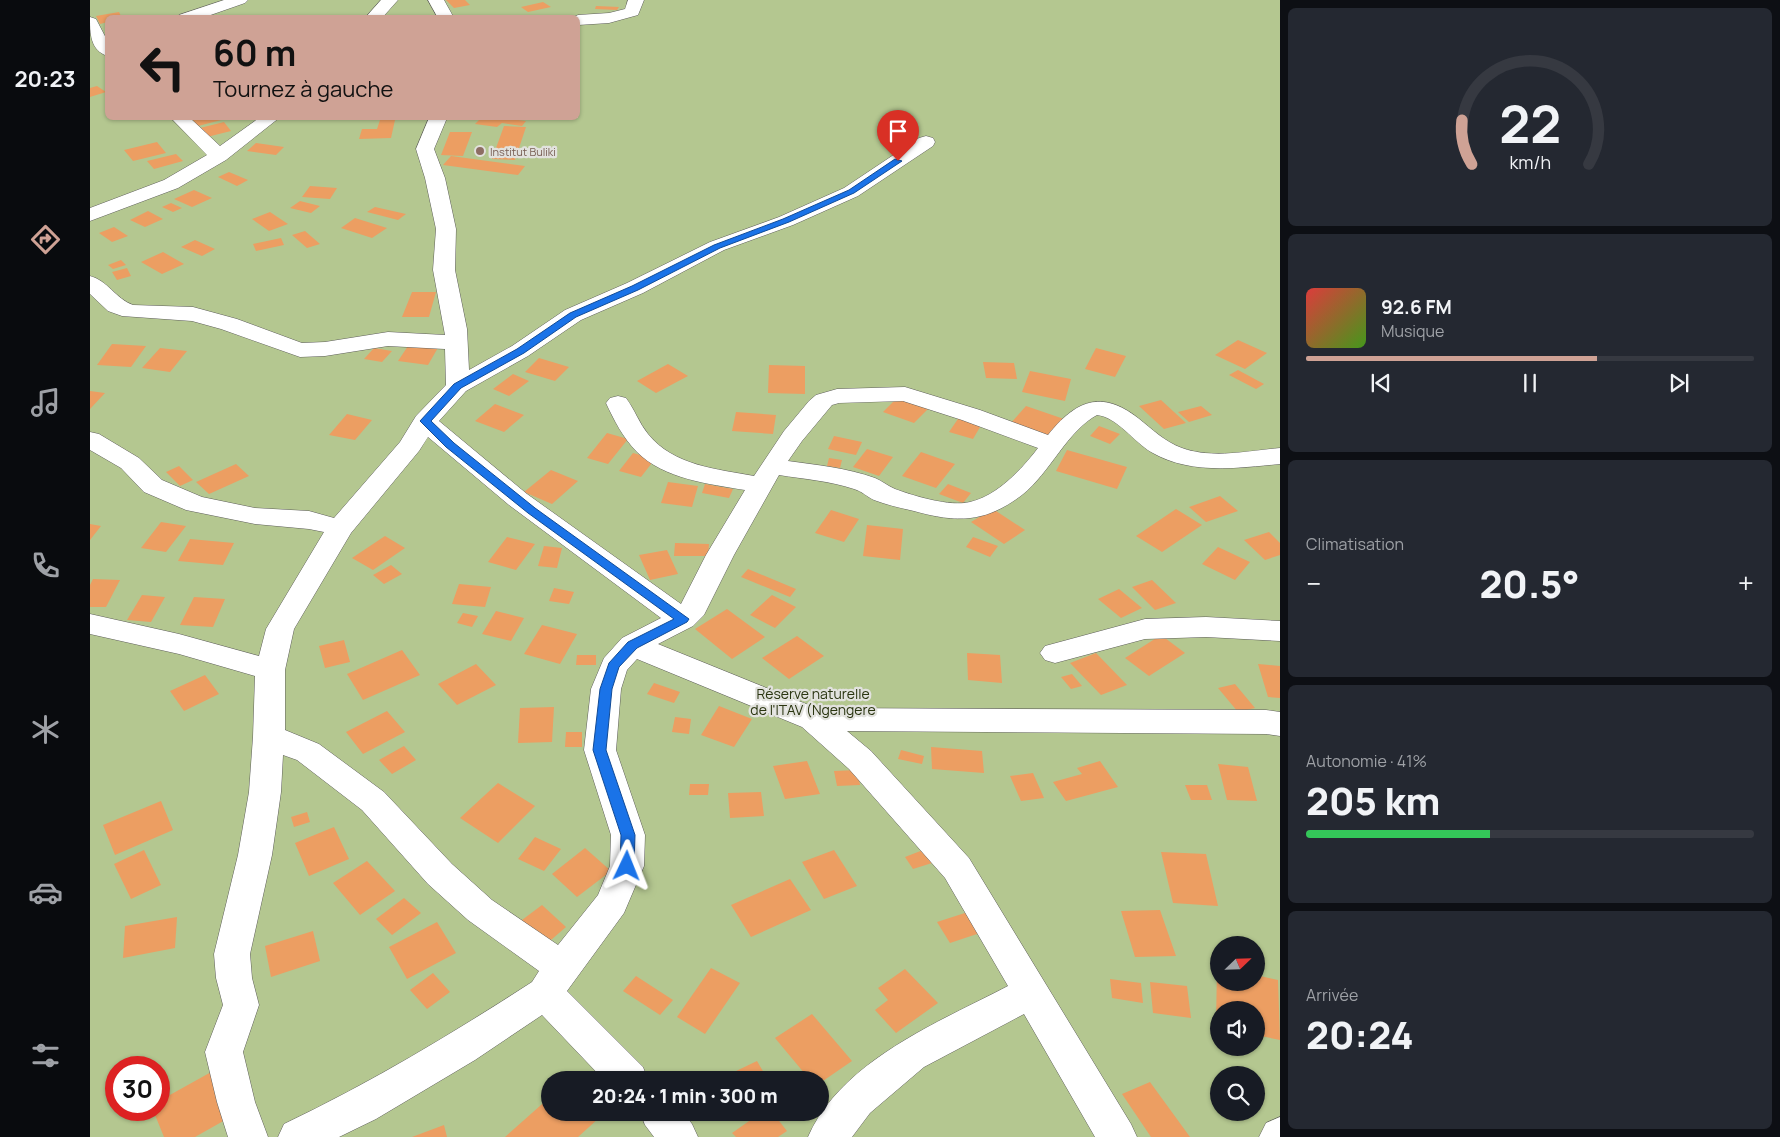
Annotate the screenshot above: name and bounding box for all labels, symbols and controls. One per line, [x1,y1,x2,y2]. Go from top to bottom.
text: 60 m [213,29,296,77]
icon: left [130,35,195,100]
text: 20:23 [14,64,76,94]
text: Tournez à gauche [213,74,393,104]
text: 22 [1499,88,1561,159]
pin [877,110,919,161]
icon: arrive [884,117,912,145]
place label: Institut Buliki [490,144,556,159]
marker: Institut Buliki [474,145,486,157]
text: km/h [1509,150,1551,174]
icon: directions [28,222,63,257]
text: 92.6 FM [1381,294,1452,320]
text: Musique [1381,320,1444,342]
icon: previous [1367,369,1395,397]
icon: pause [1516,369,1544,397]
icon: next [1665,369,1693,397]
icon: music [28,385,63,420]
text: Climatisation [1306,533,1404,555]
icon: phone [28,548,63,583]
text: 20.5° [1479,557,1580,609]
text: − [1306,564,1321,602]
text: + [1738,564,1754,602]
park label: Réserve naturelle de l'ITAV (Ngengere [750,684,876,719]
icon: climate [28,712,63,747]
text: Autonomie · 41% [1306,750,1427,772]
text: 205 km [1306,774,1440,826]
position arrow [600,839,652,891]
icon: car [28,875,63,910]
north arrow [1210,936,1265,991]
map controls [1210,936,1265,1121]
text: Arrivée [1306,984,1358,1006]
button: sound [1210,1001,1265,1056]
text: 20:24 [1306,1008,1414,1060]
icon: filters [28,1038,63,1073]
speed limit sign: 30 [105,1056,170,1121]
button: search [1210,1066,1265,1121]
text: 20:24 · 1 min · 300 m [592,1083,778,1109]

